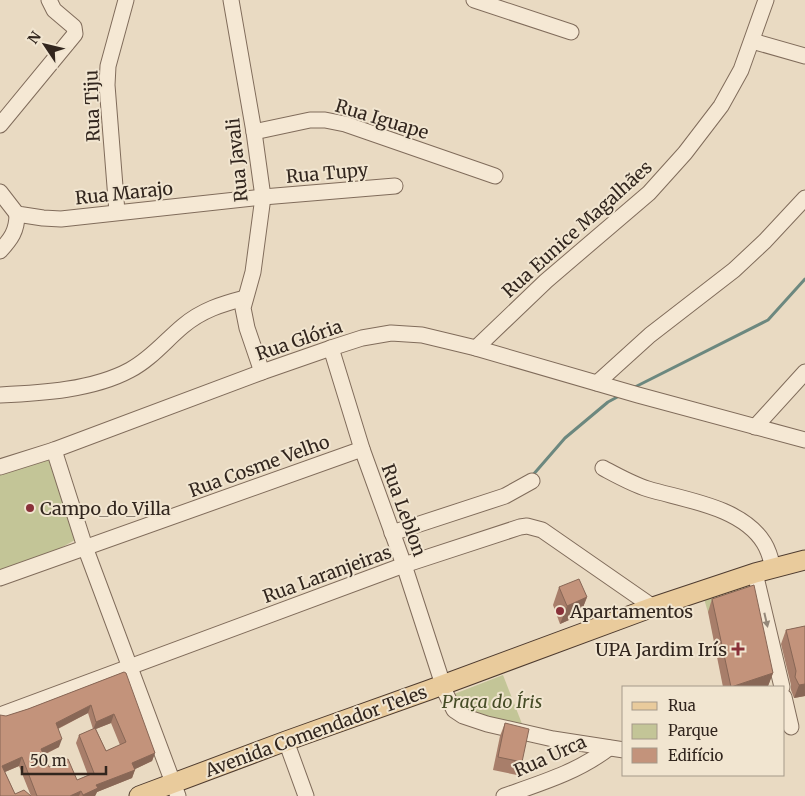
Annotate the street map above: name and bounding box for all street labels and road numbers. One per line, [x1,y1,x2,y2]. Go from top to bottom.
street label: Rua Tiju [79,70,105,142]
street label: Rua Iguape [333,94,431,144]
street label: Rua Javali [221,117,253,203]
street label: Rua Eunice Magalhães [497,155,657,302]
street label: Rua Tupy [285,158,370,188]
street label: Rua Marajo [74,176,174,210]
street label: Rua Glória [253,314,346,366]
street label: Rua Cosme Velho [186,430,332,502]
street label: Rua Leblon [377,461,431,559]
street label: Rua Laranjeiras [260,540,395,608]
street label: Avenida Comendador Teles [201,680,430,782]
street label: Rua Urca [510,730,590,782]

